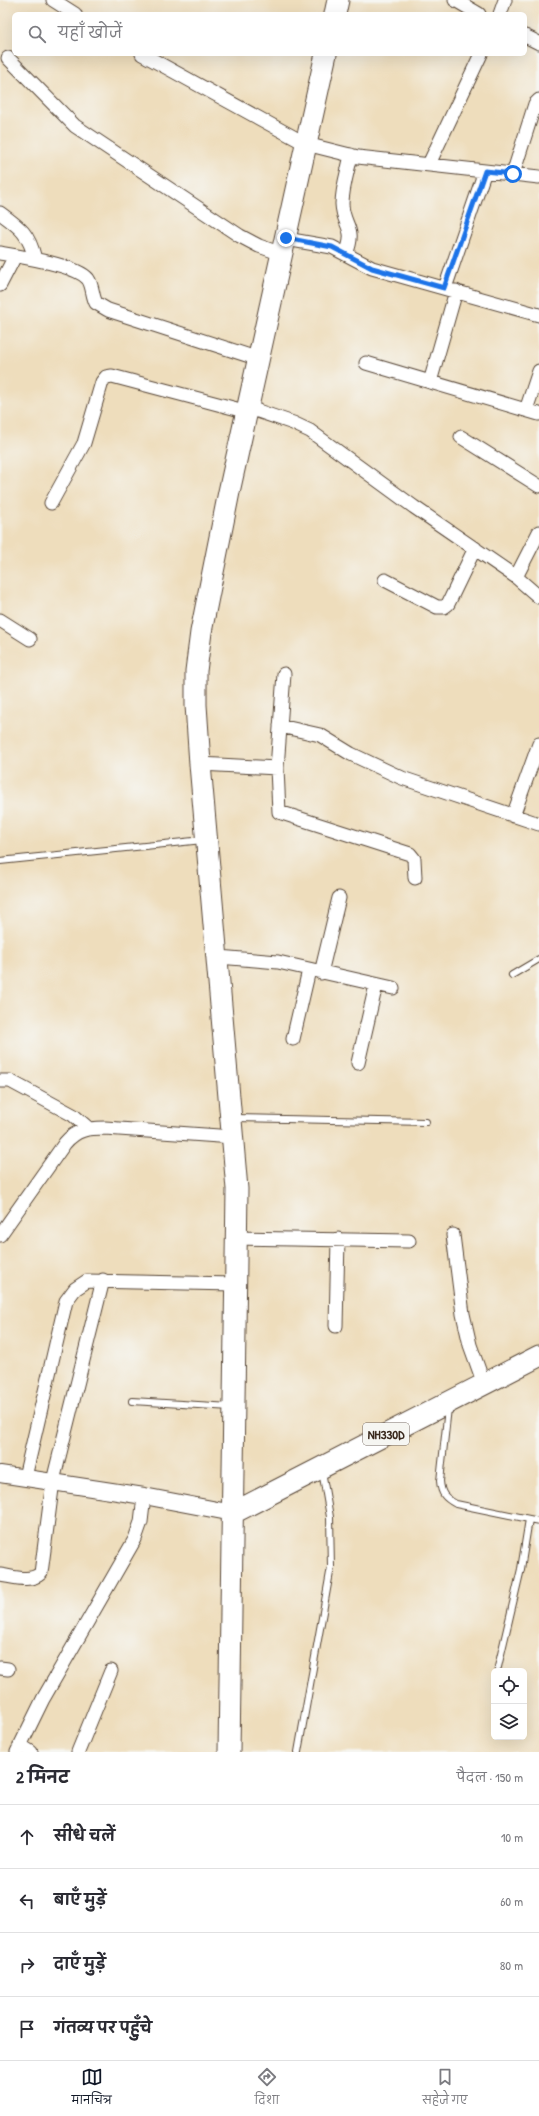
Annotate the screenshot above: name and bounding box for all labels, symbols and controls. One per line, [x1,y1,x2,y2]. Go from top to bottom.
search box [12,12,527,56]
text: यहाँ खोजें [58,22,122,43]
icon: search [26,23,48,45]
route start [504,165,522,183]
route end [277,229,295,247]
road number: NH330D [363,1423,409,1445]
map controls [491,1668,527,1740]
button: locate [491,1668,527,1704]
button: layers [491,1704,527,1740]
text: 2 मिनट [16,1765,69,1788]
text: पैदल · 150 m [456,1768,523,1786]
text: सीधे चलें [54,1825,115,1846]
icon: ahead [16,1826,38,1848]
text: 10 m [501,1828,523,1846]
text: बाएँ मुड़ें [54,1889,106,1910]
icon: left [16,1890,38,1912]
text: 60 m [500,1892,523,1910]
text: दाएँ मुड़ें [54,1953,106,1974]
icon: right [16,1954,38,1976]
text: 80 m [500,1956,523,1974]
text: गंतव्य पर पहुँचे [54,2017,152,2038]
icon: arrive [16,2018,38,2040]
tab: मानचित्र [71,2066,112,2112]
tab: दिशा [254,2066,279,2112]
tab: सहेजे गए [422,2066,468,2112]

